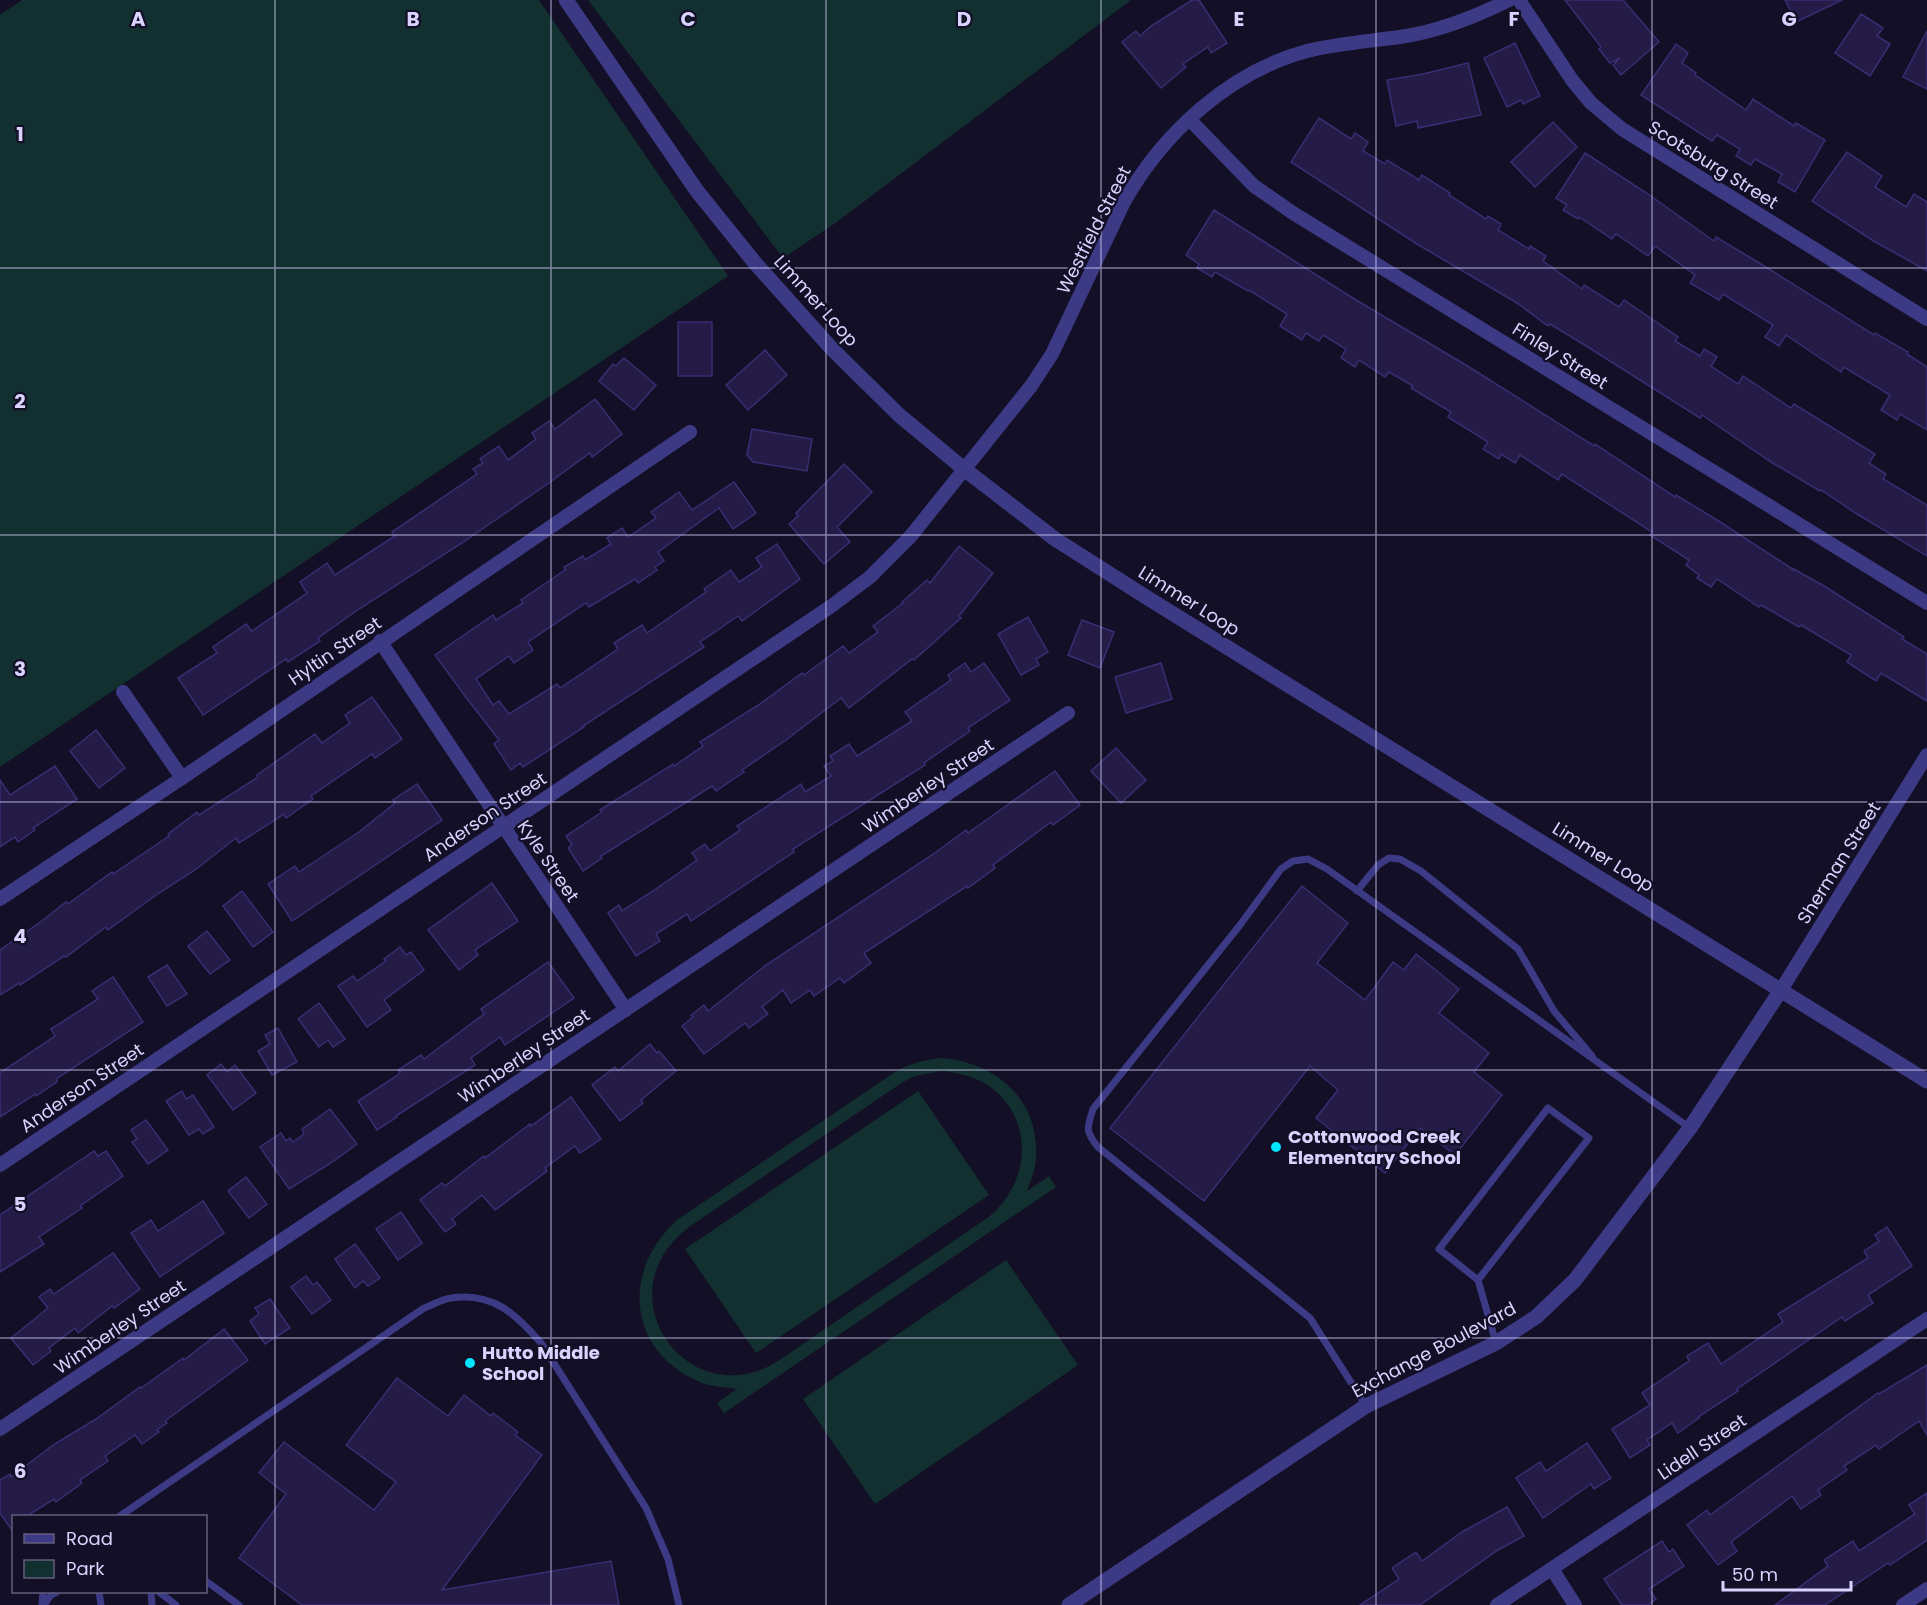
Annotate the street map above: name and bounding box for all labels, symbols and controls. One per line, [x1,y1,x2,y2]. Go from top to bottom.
text: A [131,5,146,33]
text: B [406,5,420,33]
text: C [680,5,696,33]
text: D [957,5,971,33]
text: E [1234,5,1244,33]
text: F [1509,5,1520,33]
text: G [1781,5,1797,33]
street label: Scotsburg Street [1643,114,1783,215]
text: 1 [16,120,24,148]
street label: Westfield Street [1051,162,1137,298]
street label: Limmer Loop [769,250,864,352]
street label: Finley Street [1508,316,1613,395]
text: 2 [14,387,26,415]
street label: Limmer Loop [1134,560,1245,642]
street label: Hyltin Street [283,610,386,691]
text: 3 [14,655,26,683]
street label: Wimberley Street [857,732,998,839]
street label: Anderson Street [418,766,551,867]
street label: Sherman Street [1791,797,1886,929]
street label: Kyle Street [512,815,585,907]
street label: Limmer Loop [1548,816,1659,898]
text: 4 [13,922,27,950]
street label: Wimberley Street [453,1002,594,1109]
street label: Anderson Street [15,1037,148,1138]
place label: Cottonwood Creek Elementary School [1288,1124,1462,1170]
marker: Cottonwood Creek Elementary School [1269,1140,1283,1154]
text: 5 [14,1190,27,1218]
street label: Wimberley Street [49,1273,190,1380]
street label: Exchange Boulevard [1347,1296,1520,1404]
place label: Hutto Middle School [482,1340,600,1386]
marker: Hutto Middle School [463,1356,477,1370]
street label: Lidell Street [1652,1408,1751,1485]
text: 6 [14,1457,26,1485]
legend [12,1515,207,1593]
text: Road [66,1526,113,1551]
scale bar [1723,1554,1850,1592]
text: Park [66,1556,105,1581]
text: 50 m [1732,1562,1778,1587]

